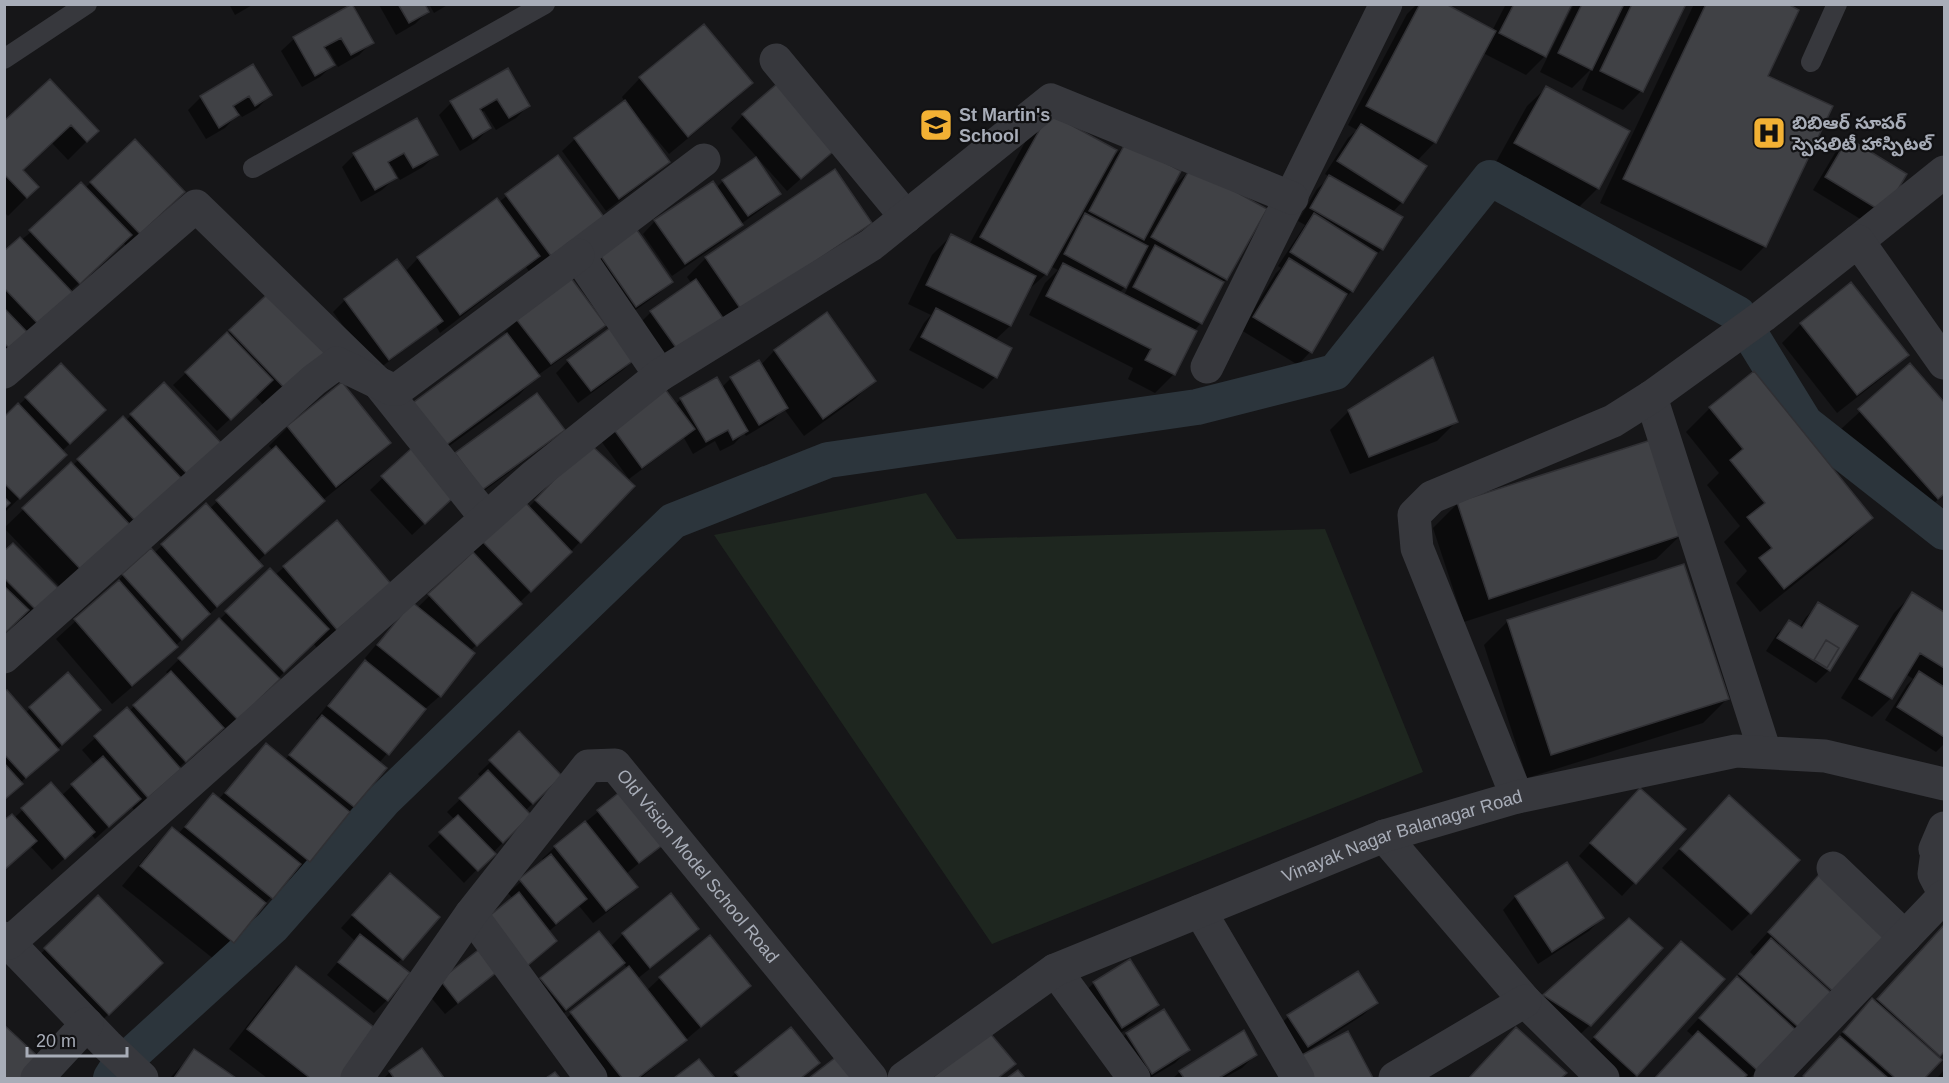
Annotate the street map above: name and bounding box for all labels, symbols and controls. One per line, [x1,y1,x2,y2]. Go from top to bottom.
place label: St Martin's School [959,105,1050,146]
school or university icon: St Martin's School [918,107,954,143]
place label: బిబిఆర్ సూపర్ స్పెషలిటీ హాస్పిటల్ [1791,113,1934,157]
hospital icon: బిబిఆర్ సూపర్ స్పెషలిటీ హాస్పిటల్ [1751,115,1787,151]
street label: Old Vision Model School Road [613,765,783,967]
street label: Vinayak Nagar Balanagar Road [1279,786,1525,887]
scale bar [27,1020,128,1058]
text: 20 m [36,1031,76,1051]

